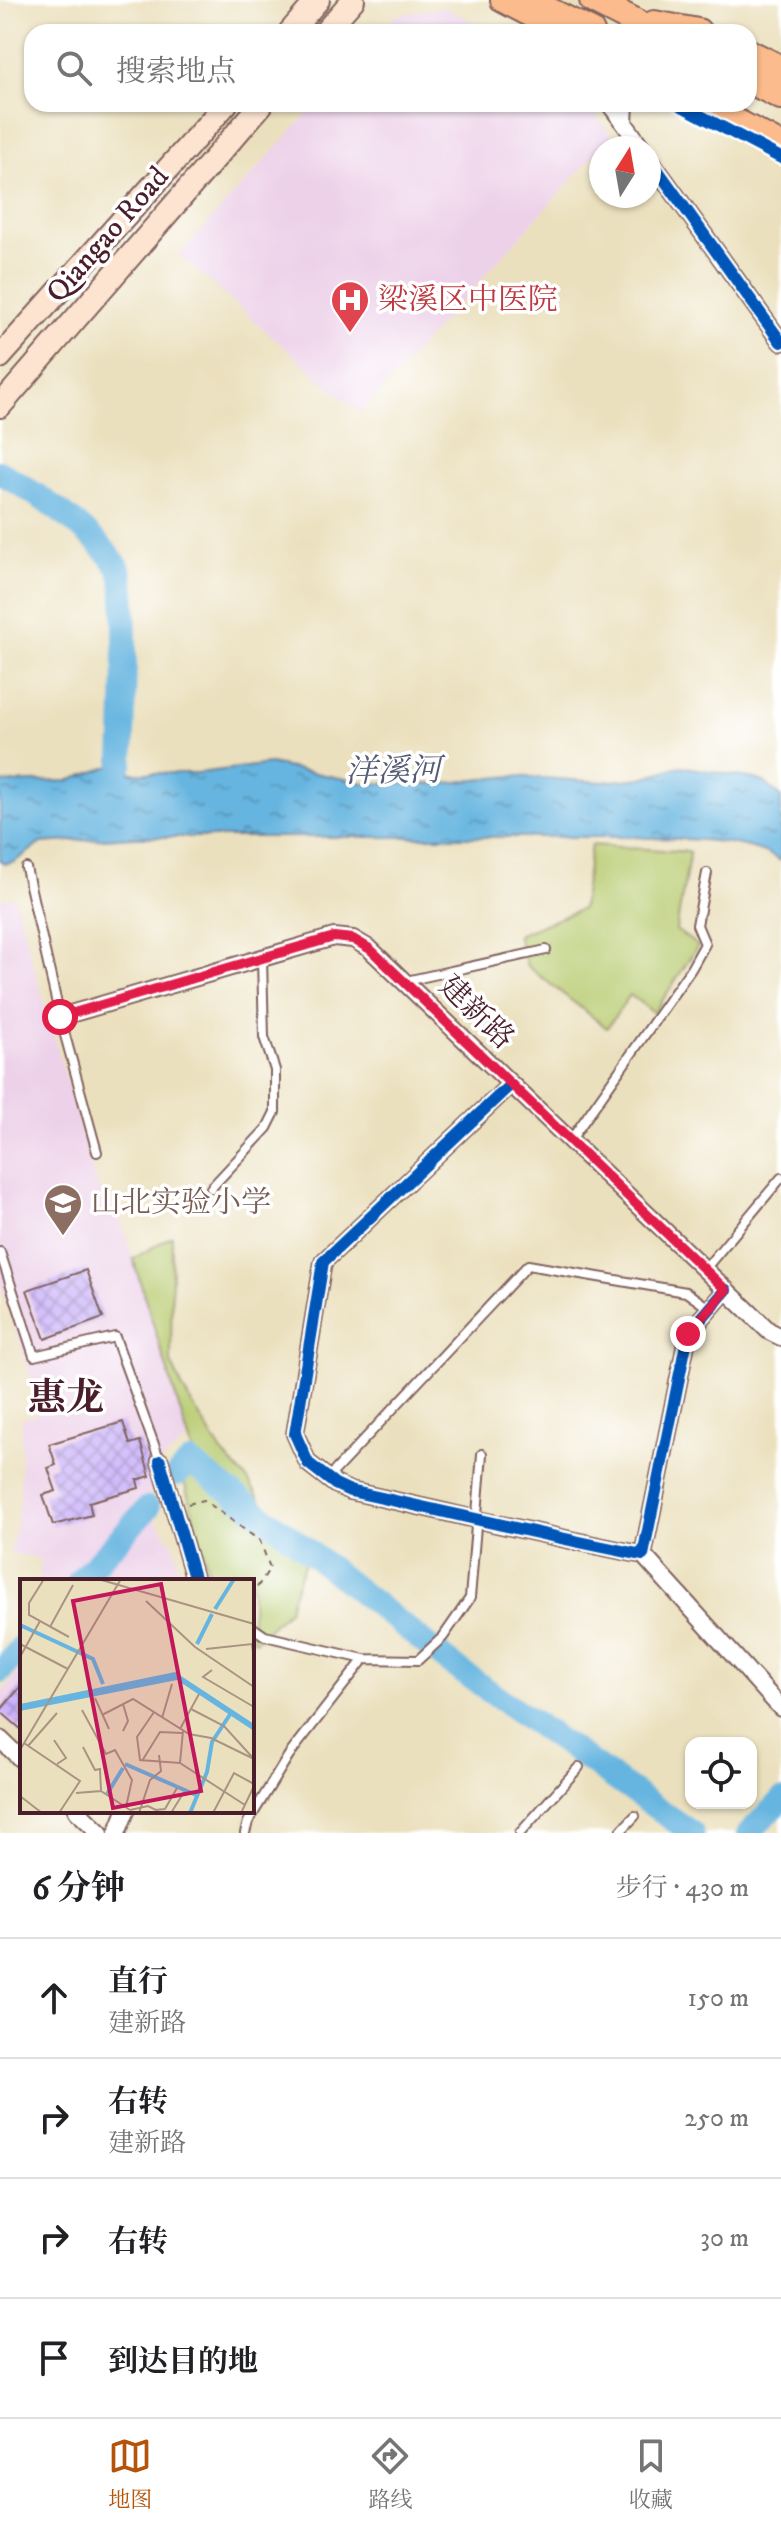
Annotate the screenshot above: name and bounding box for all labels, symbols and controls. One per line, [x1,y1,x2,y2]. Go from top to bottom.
search box [24,24,757,112]
icon: search [52,46,96,90]
text: 搜索地点 [116,54,236,91]
north arrow [589,136,661,208]
street label: Qiangao Road [39,159,177,311]
hospital icon: 梁溪区中医院 [329,279,371,334]
place label: 梁溪区中医院 [378,282,558,319]
water label: 洋溪河 [345,751,446,793]
street label: 建新路 [431,968,521,1058]
route start [42,999,78,1035]
school or university icon: 山北实验小学 [42,1182,84,1237]
place label: 山北实验小学 [91,1185,271,1222]
route end [670,1316,706,1352]
district label: 惠龙 [28,1375,104,1423]
inset map [20,1579,254,1813]
map controls [685,1737,757,1809]
button: locate [685,1737,757,1809]
text: 6 分钟 [32,1868,125,1910]
text: 步行 · 430 m [616,1872,749,1905]
text: 直行 [108,1964,168,2001]
icon: ahead [32,1976,76,2020]
text: 150 m [688,1982,749,2015]
text: 建新路 [108,2007,186,2040]
text: 右转 [108,2084,168,2121]
icon: right [32,2096,76,2140]
text: 250 m [684,2102,749,2135]
text: 建新路 [108,2127,186,2160]
icon: right [32,2216,76,2260]
text: 30 m [700,2222,749,2255]
text: 右转 [108,2224,168,2261]
icon: arrive [32,2336,76,2380]
text: 到达目的地 [108,2344,258,2381]
tab: 地图 [108,2434,152,2514]
tab: 路线 [368,2434,413,2514]
tab: 收藏 [629,2434,673,2514]

